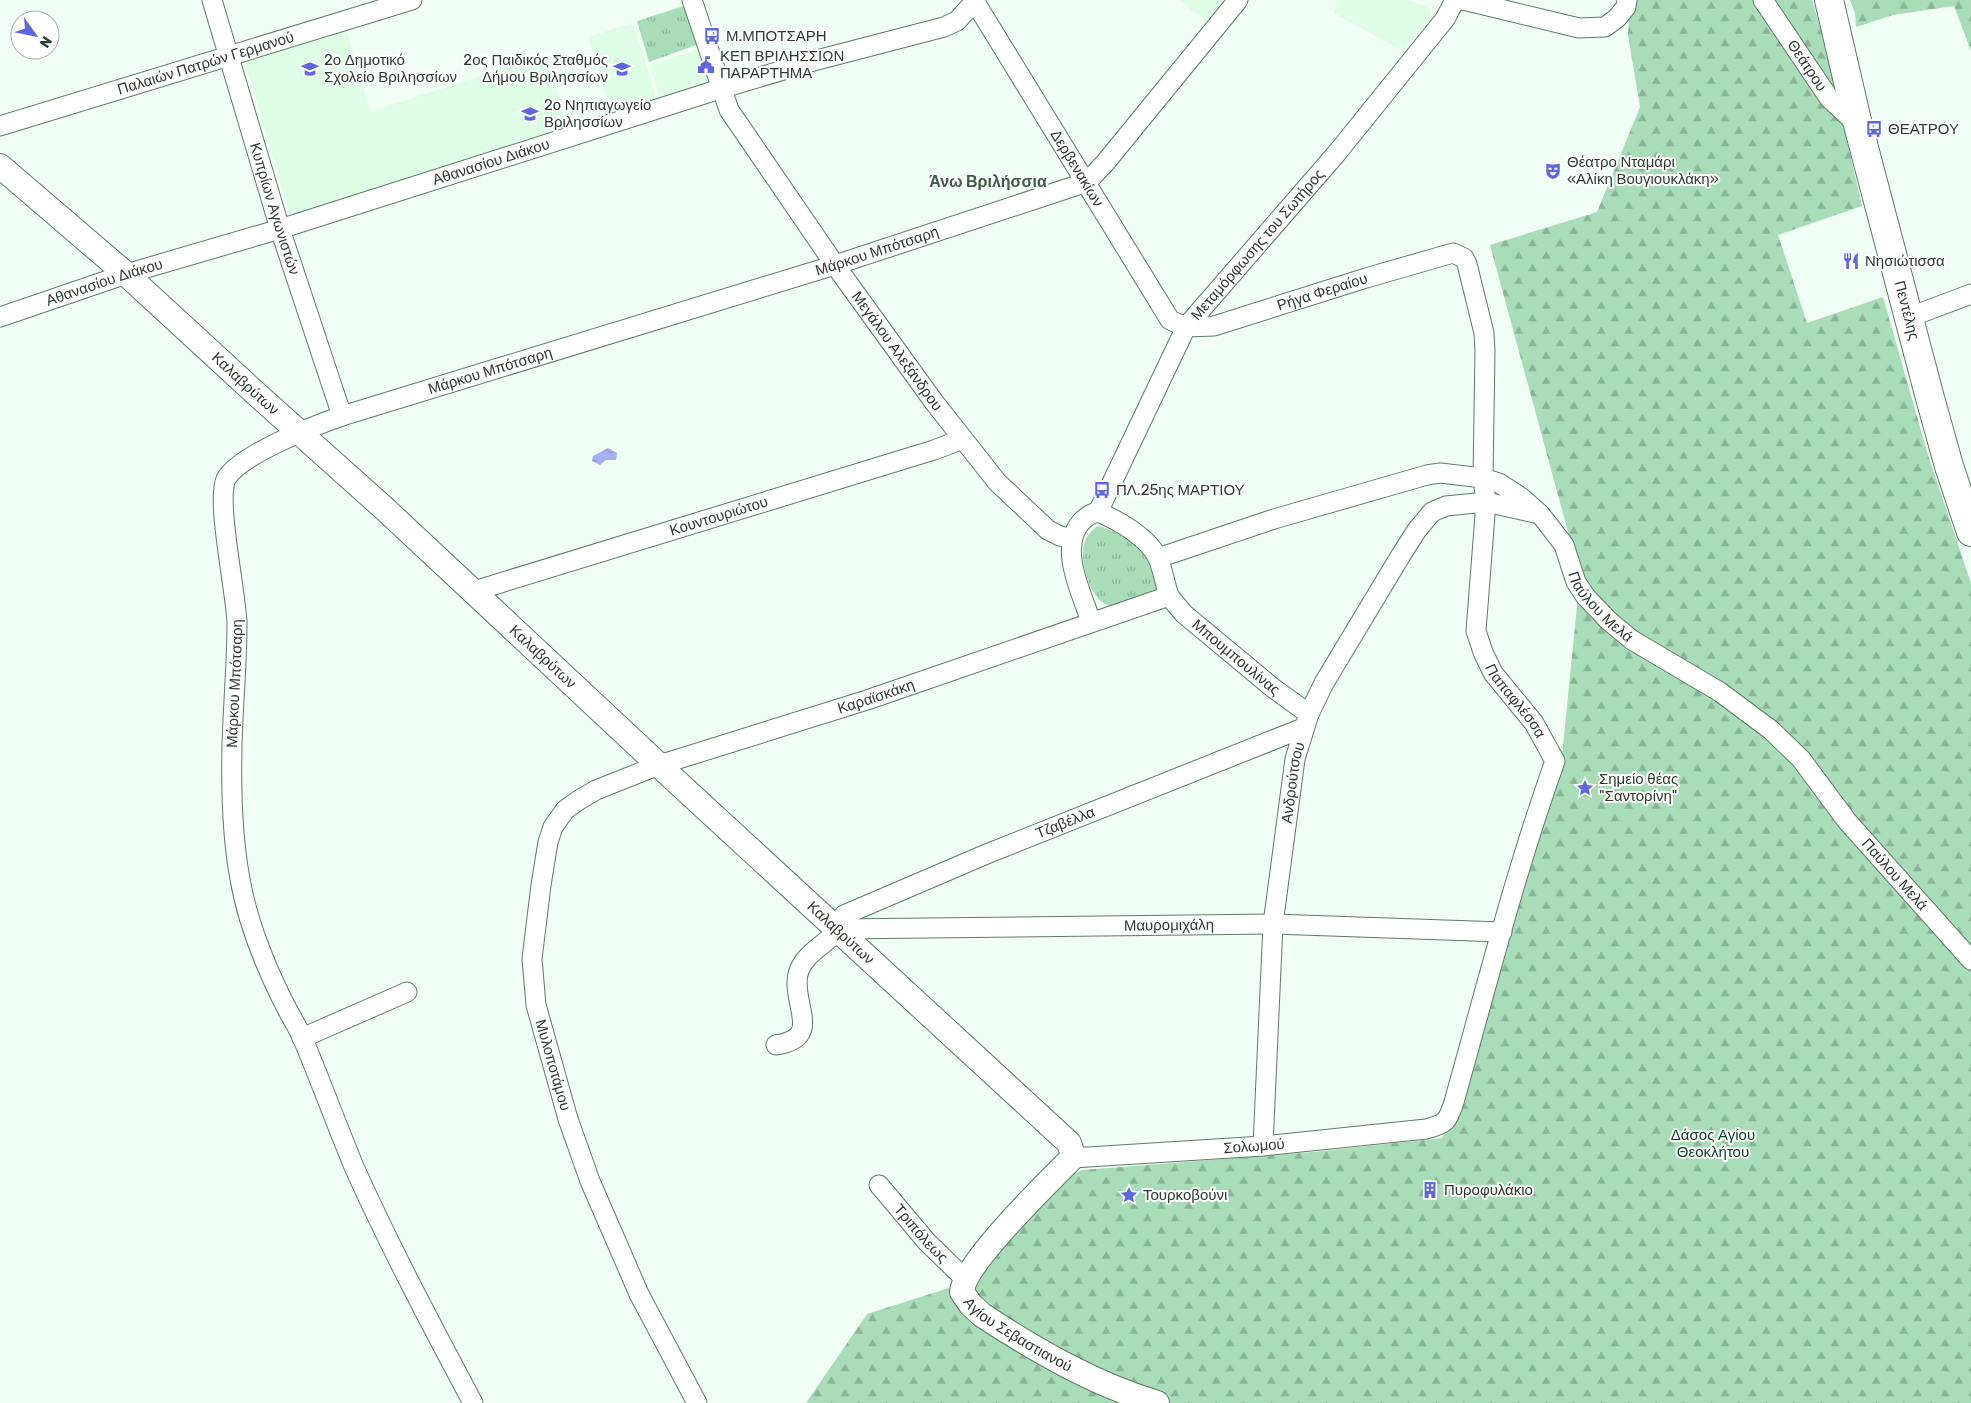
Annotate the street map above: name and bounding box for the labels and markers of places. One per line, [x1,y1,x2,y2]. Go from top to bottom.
bus stop icon: Μ.ΜΠΟΤΣΑΡΗ [702,26,722,46]
place label: Μ.ΜΠΟΤΣΑΡΗ [726,27,827,45]
place label: ΚΕΠ ΒΡΙΛΗΣΣΙΩΝ ΠΑΡΑΡΤΗΜΑ [720,47,844,82]
place label: 2ο Δημοτικό Σχολείο Βριλησσίων [324,51,457,86]
place label: 2ος Παιδικός Σταθμός Δήμου Βριλησσίων [463,51,608,86]
public building icon: ΚΕΠ ΒΡΙΛΗΣΣΙΩΝ ΠΑΡΑΡΤΗΜΑ [696,55,716,75]
school or university icon: 2ο Δημοτικό Σχολείο Βριλησσίων [300,59,320,79]
school or university icon: 2ος Παιδικός Σταθμός Δήμου Βριλησσίων [612,59,632,79]
place label: 2ο Νηπιαγωγείο Βριλησσίων [544,96,651,131]
school or university icon: 2ο Νηπιαγωγείο Βριλησσίων [520,104,540,124]
bus stop icon: ΘΕΑΤΡΟΥ [1864,119,1884,139]
place label: ΘΕΑΤΡΟΥ [1888,120,1959,138]
place label: Θέατρο Νταμάρι «Αλίκη Βουγιουκλάκη» [1567,153,1719,188]
theatre icon: Θέατρο Νταμάρι «Αλίκη Βουγιουκλάκη» [1543,161,1563,181]
restaurant icon: Νησιώτισσα [1841,251,1861,271]
place label: Νησιώτισσα [1865,252,1945,270]
bus stop icon: ΠΛ.25ης ΜΑΡΤΙΟΥ [1092,480,1112,500]
place label: ΠΛ.25ης ΜΑΡΤΙΟΥ [1116,481,1245,499]
place label: Σημείο θέας "Σαντορίνη" [1599,770,1678,805]
place icon: Σημείο θέας "Σαντορίνη" [1575,778,1595,798]
building icon: Πυροφυλάκιο [1420,1180,1440,1200]
place label: Πυροφυλάκιο [1444,1181,1533,1199]
place icon: Τουρκοβούνι [1119,1185,1139,1205]
place label: Τουρκοβούνι [1143,1186,1227,1204]

